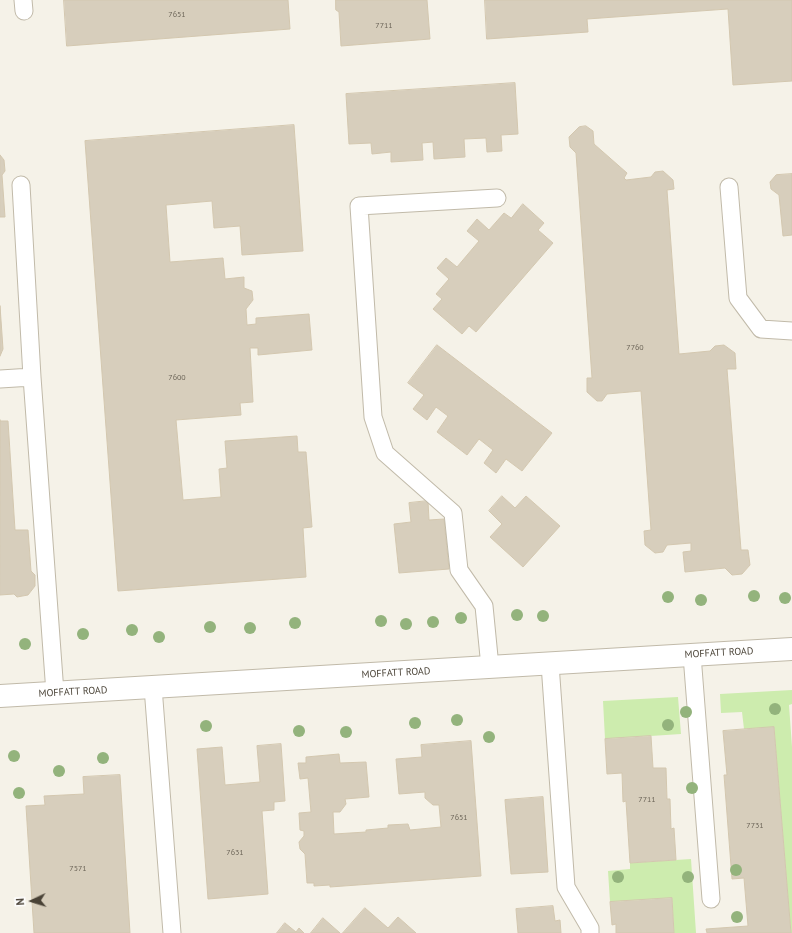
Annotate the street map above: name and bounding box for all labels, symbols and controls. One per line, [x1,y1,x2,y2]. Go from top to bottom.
house number: 7651 [168,10,186,20]
house number: 7711 [375,21,393,31]
house number: 7760 [626,343,644,353]
house number: 7600 [168,373,186,383]
street label: MOFFATT ROAD [684,645,754,661]
street label: MOFFATT ROAD [361,665,431,681]
street label: MOFFATT ROAD [38,684,108,700]
house number: 7711 [638,795,656,805]
house number: 7651 [450,813,468,823]
house number: 7731 [746,821,764,831]
house number: 7631 [226,848,244,858]
house number: 7571 [69,864,87,874]
north arrow [12,881,52,921]
text: N [13,898,27,906]

